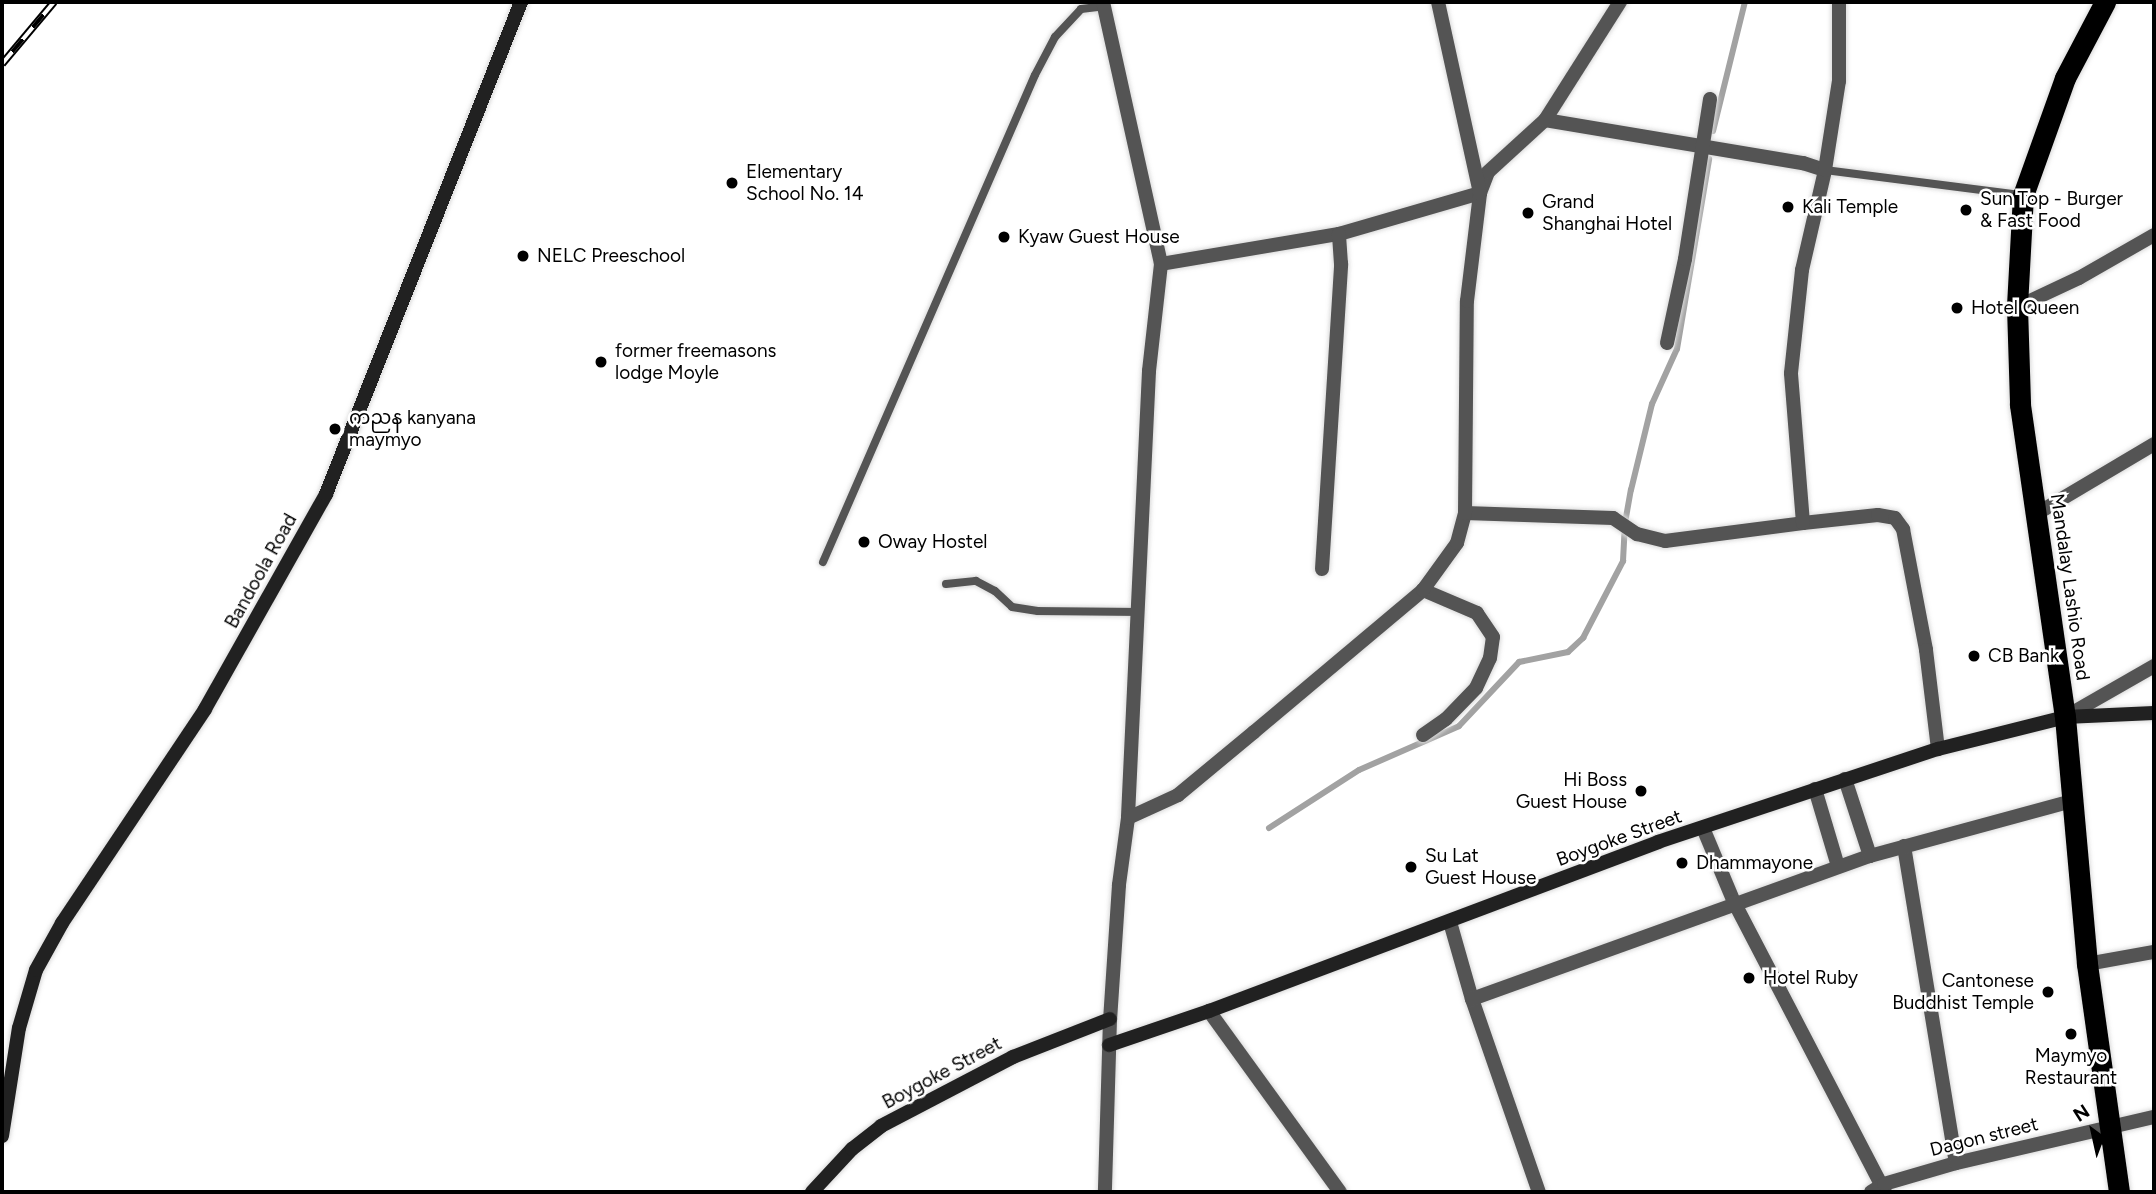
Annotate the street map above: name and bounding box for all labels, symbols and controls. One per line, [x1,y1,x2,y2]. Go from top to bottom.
place label: Elementary School No. 14 [746,161,863,205]
marker: Elementary School No. 14 [724,175,740,191]
place label: Sun Top - Burger & Fast Food [1980,188,2123,232]
place label: Grand Shanghai Hotel [1542,191,1672,235]
place label: Kali Temple [1802,196,1898,218]
marker: Kali Temple [1780,199,1796,215]
marker: Sun Top - Burger & Fast Food [1958,202,1974,218]
marker: Grand Shanghai Hotel [1520,205,1536,221]
place label: Kyaw Guest House [1018,226,1180,248]
marker: Kyaw Guest House [996,229,1012,245]
place label: NELC Preeschool [537,245,685,267]
marker: NELC Preeschool [515,248,531,264]
place label: Hotel Queen [1971,297,2079,319]
marker: Hotel Queen [1949,300,1965,316]
place label: former freemasons lodge Moyle [615,340,776,384]
marker: former freemasons lodge Moyle [593,354,609,370]
place label: ကညန kanyana maymyo [349,407,476,451]
marker: ကညန kanyana maymyo [327,421,343,437]
street label: Mandalay Lashio Road [2046,492,2094,682]
street label: Bandoola Road [220,510,302,632]
place label: Oway Hostel [878,531,987,553]
marker: Oway Hostel [856,534,872,550]
place label: CB Bank [1988,645,2059,667]
marker: CB Bank [1966,648,1982,664]
place label: Hi Boss Guest House [1516,769,1627,813]
marker: Hi Boss Guest House [1633,783,1649,799]
street label: Boygoke Street [1553,805,1685,871]
place label: Su Lat Guest House [1425,845,1536,889]
place label: Dhammayone [1696,852,1813,874]
marker: Dhammayone [1674,855,1690,871]
marker: Su Lat Guest House [1403,859,1419,875]
place label: Hotel Ruby [1763,967,1858,989]
marker: Hotel Ruby [1741,970,1757,986]
place label: Cantonese Buddhist Temple [1892,970,2034,1014]
marker: Cantonese Buddhist Temple [2040,984,2056,1000]
marker: Maymyo Restaurant [2063,1026,2079,1042]
street label: Boygoke Street [879,1032,1005,1114]
place label: Maymyo Restaurant [2025,1045,2117,1089]
north arrow [2058,1096,2128,1166]
text: N [2069,1099,2094,1127]
street label: Dagon street [1928,1113,2040,1161]

